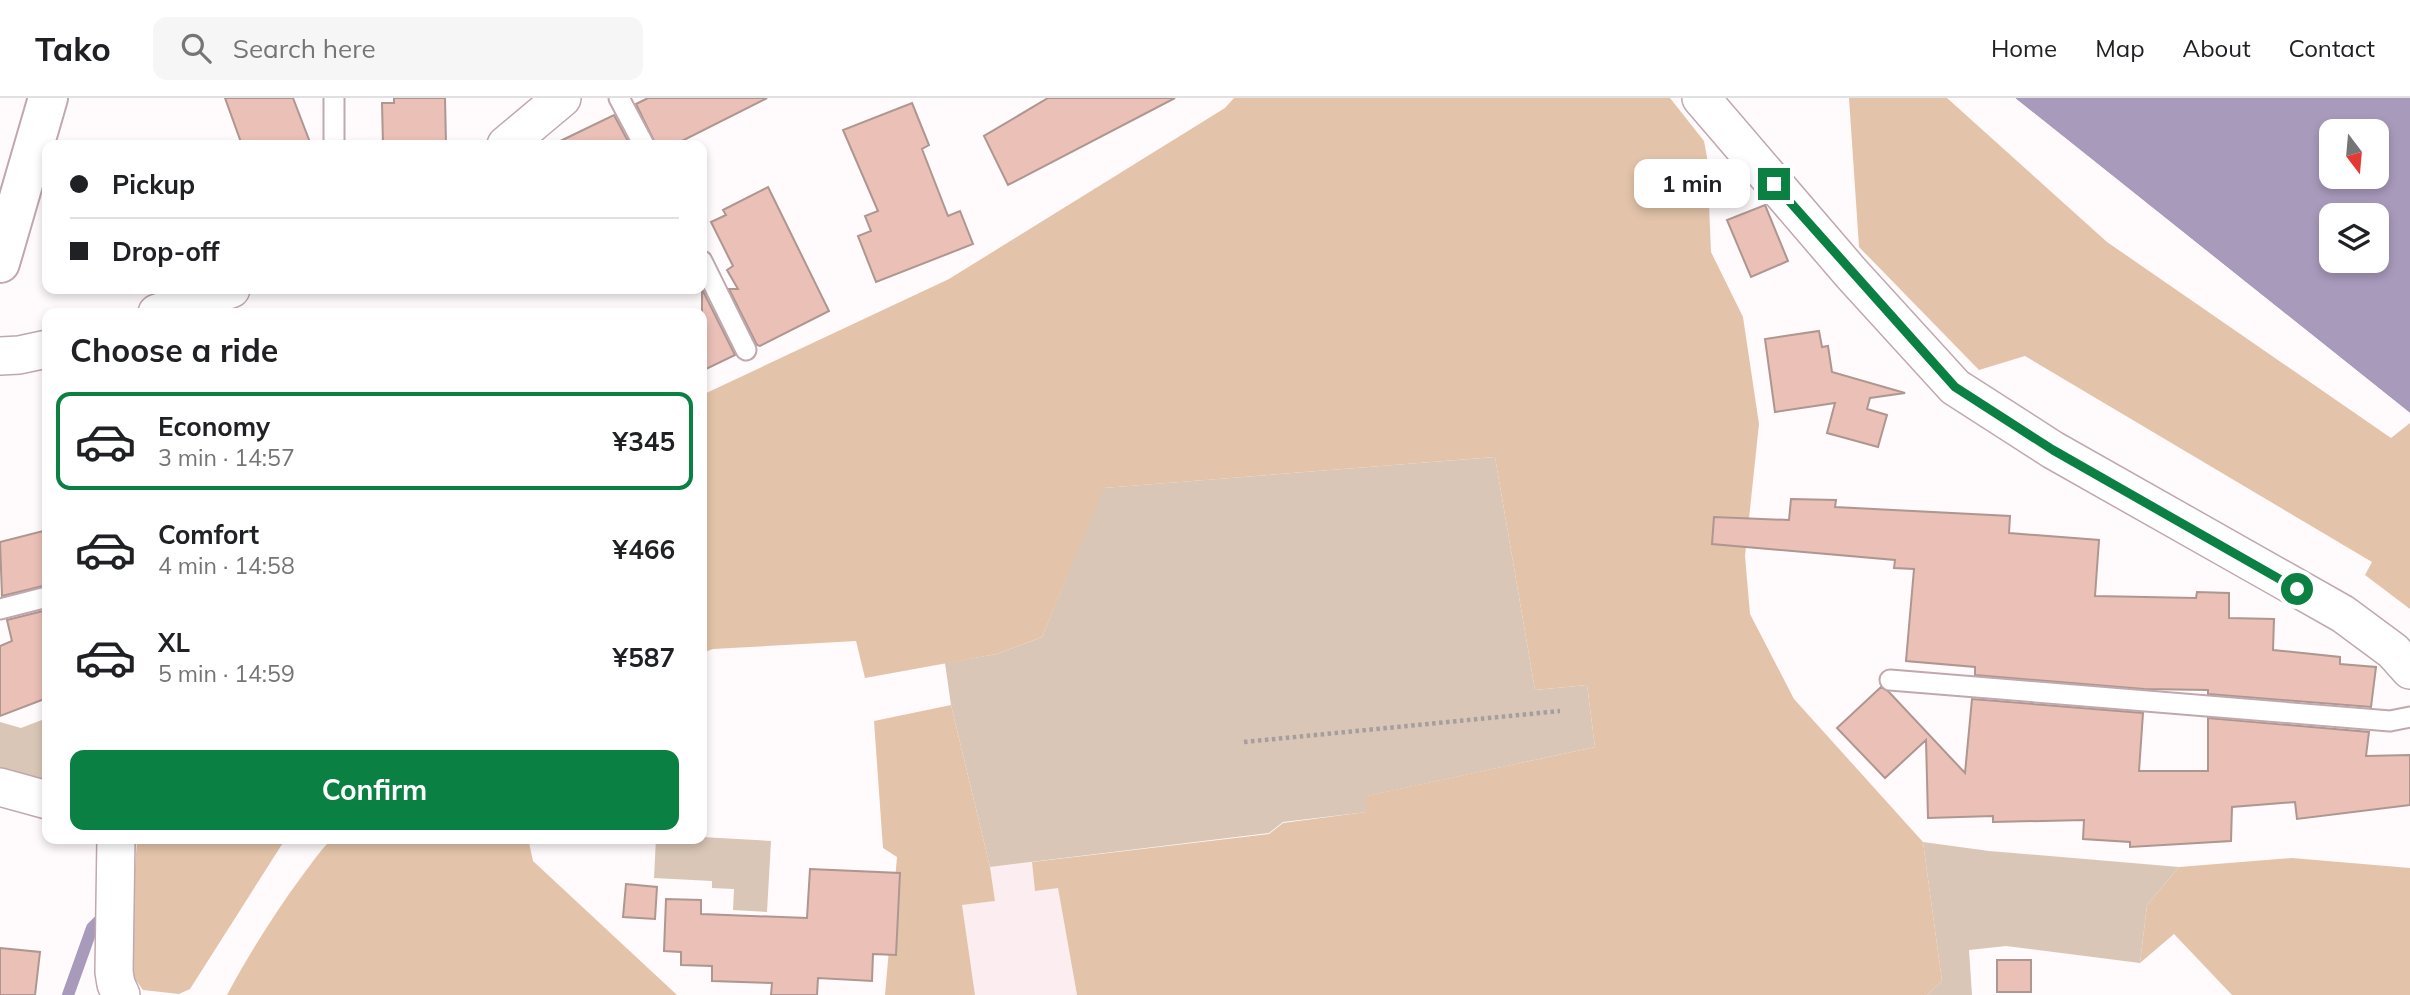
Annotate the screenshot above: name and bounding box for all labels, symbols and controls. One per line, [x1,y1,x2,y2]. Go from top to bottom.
search box [153,17,643,80]
text: Tako [35,28,111,69]
icon: search [177,29,215,67]
text: Search here [233,32,376,65]
text: Home [1991,33,2057,63]
text: Map [2095,33,2145,63]
text: About [2183,33,2251,63]
text: Contact [2289,33,2375,63]
north arrow [2319,119,2389,189]
map controls [2319,119,2389,273]
callout: 1 min [1634,160,1750,208]
text: Pickup [112,168,195,201]
route end [1758,168,1790,200]
text: 1 min [1662,169,1722,198]
button: layers [2319,203,2389,273]
text: Drop-off [112,235,219,268]
text: Choose a ride [70,330,278,370]
icon: car [74,410,137,473]
text: Economy [158,410,270,443]
text: ¥345 [613,425,675,458]
text: 3 min · 14:57 [158,443,295,472]
icon: car [74,518,137,581]
text: Comfort [158,518,259,551]
text: ¥466 [613,533,675,566]
text: 4 min · 14:58 [158,551,295,580]
route start [2281,573,2313,605]
icon: car [74,626,137,689]
text: XL [158,626,190,659]
text: ¥587 [613,641,675,674]
text: 5 min · 14:59 [158,659,295,688]
button: Confirm [70,750,679,830]

